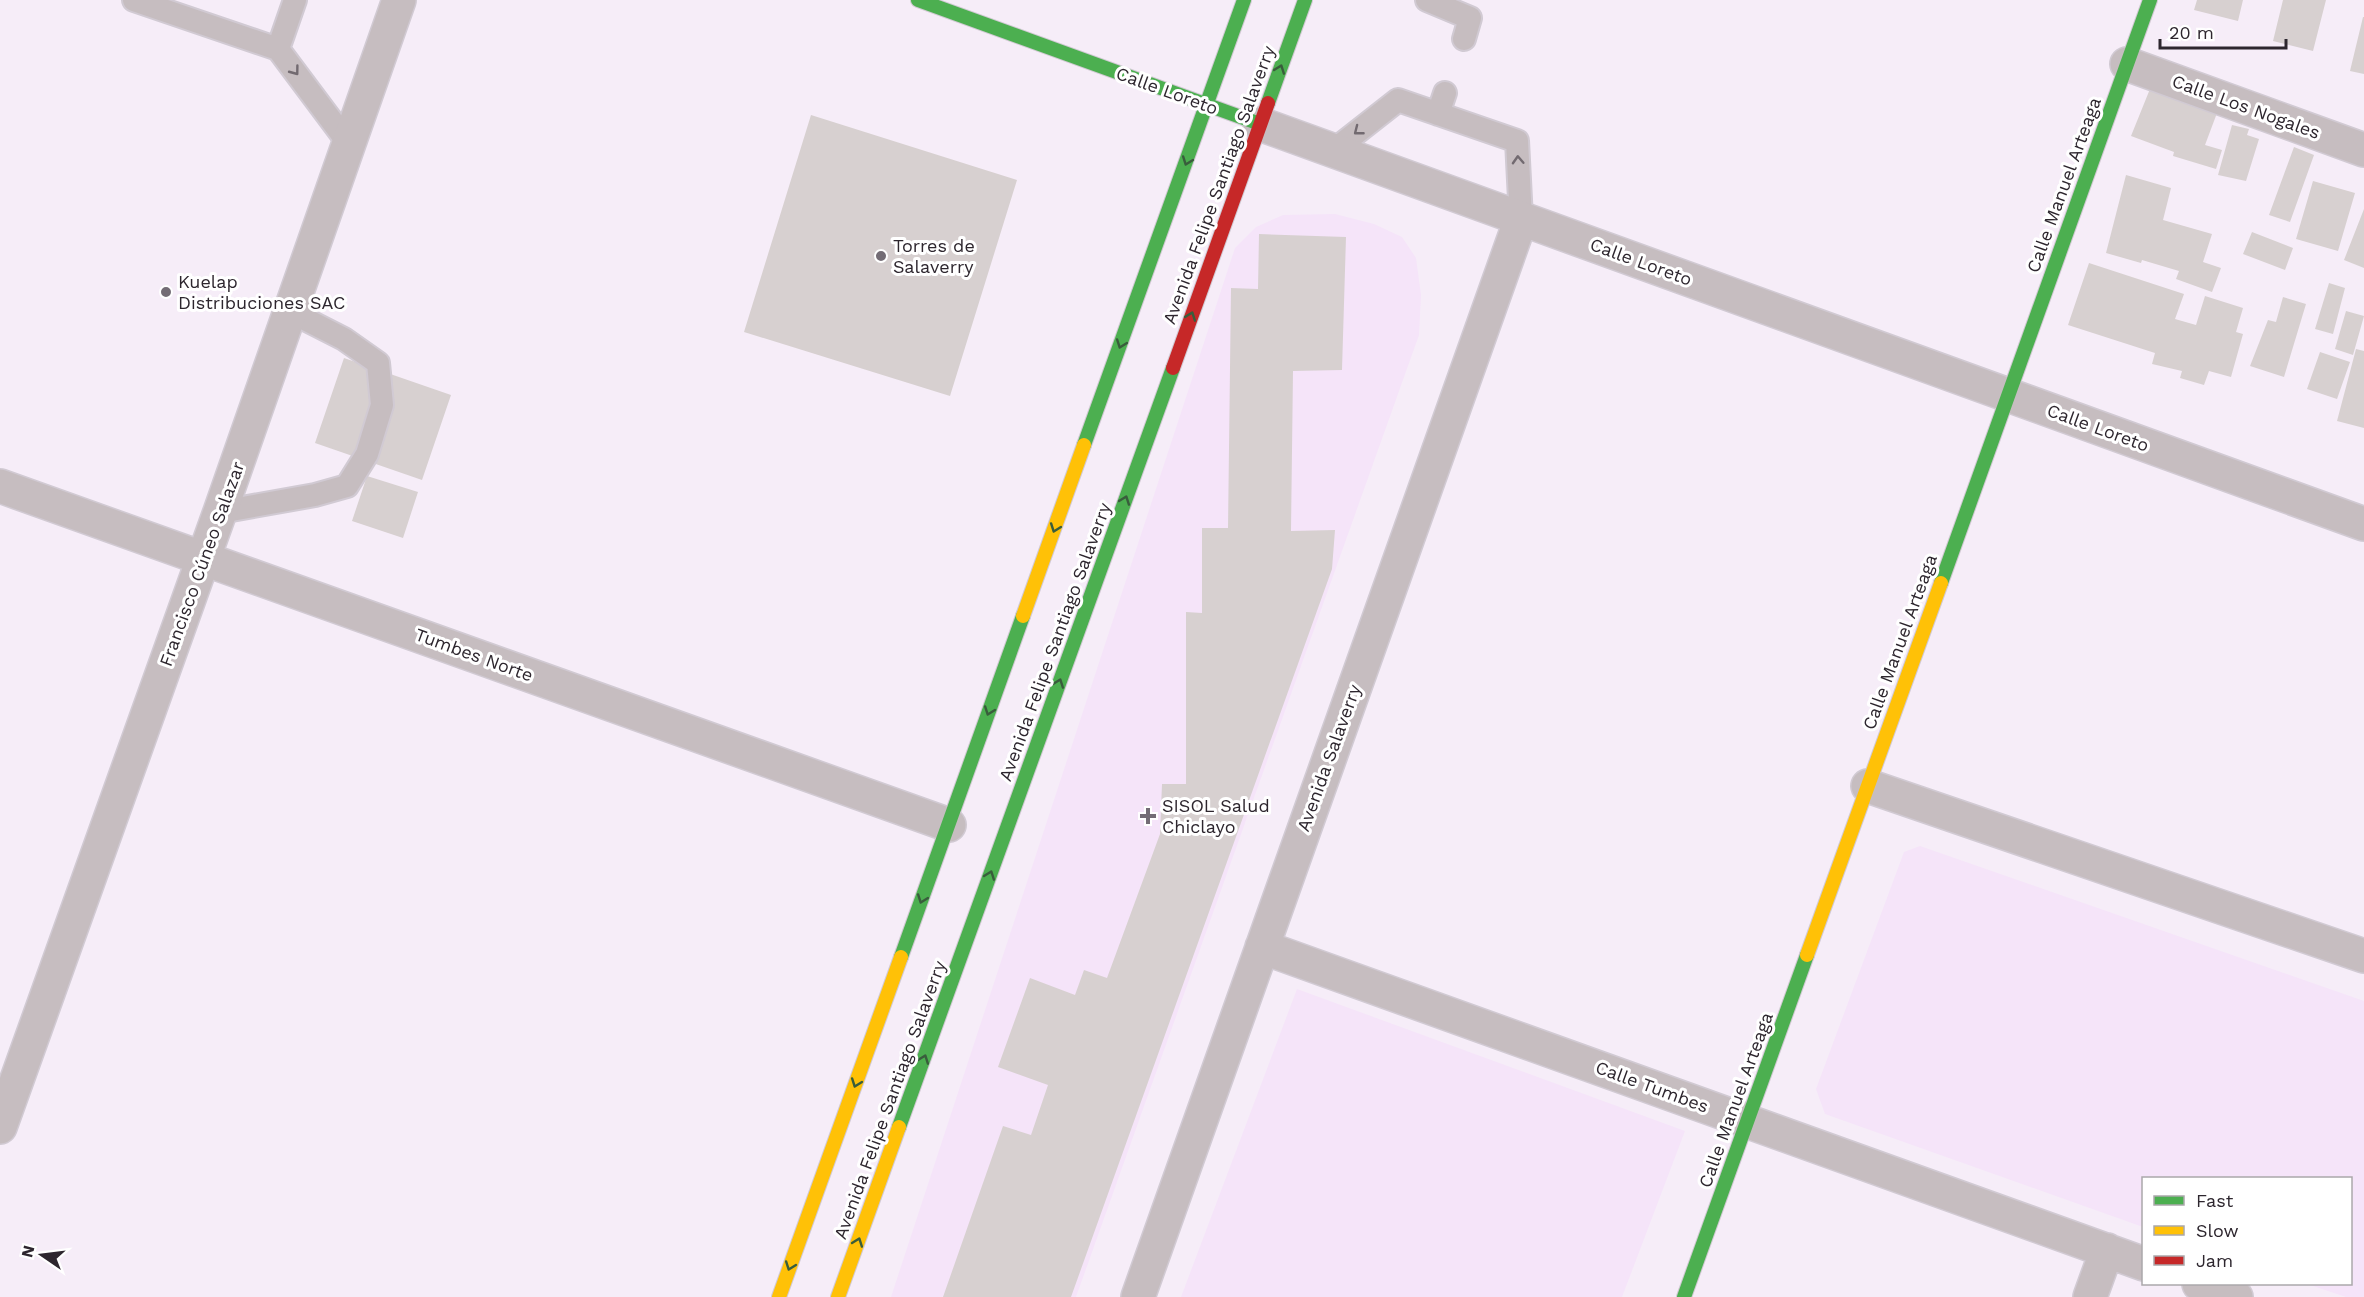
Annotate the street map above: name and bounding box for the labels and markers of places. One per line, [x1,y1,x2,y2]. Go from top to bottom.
place label: Torres de Salaverry [893,235,975,277]
marker: Torres de Salaverry [874,249,888,263]
place label: Kuelap Distribuciones SAC [178,271,345,313]
marker: Kuelap Distribuciones SAC [159,285,173,299]
place label: SISOL Salud Chiclayo [1162,795,1270,837]
marker: SISOL Salud Chiclayo [1139,807,1157,825]

